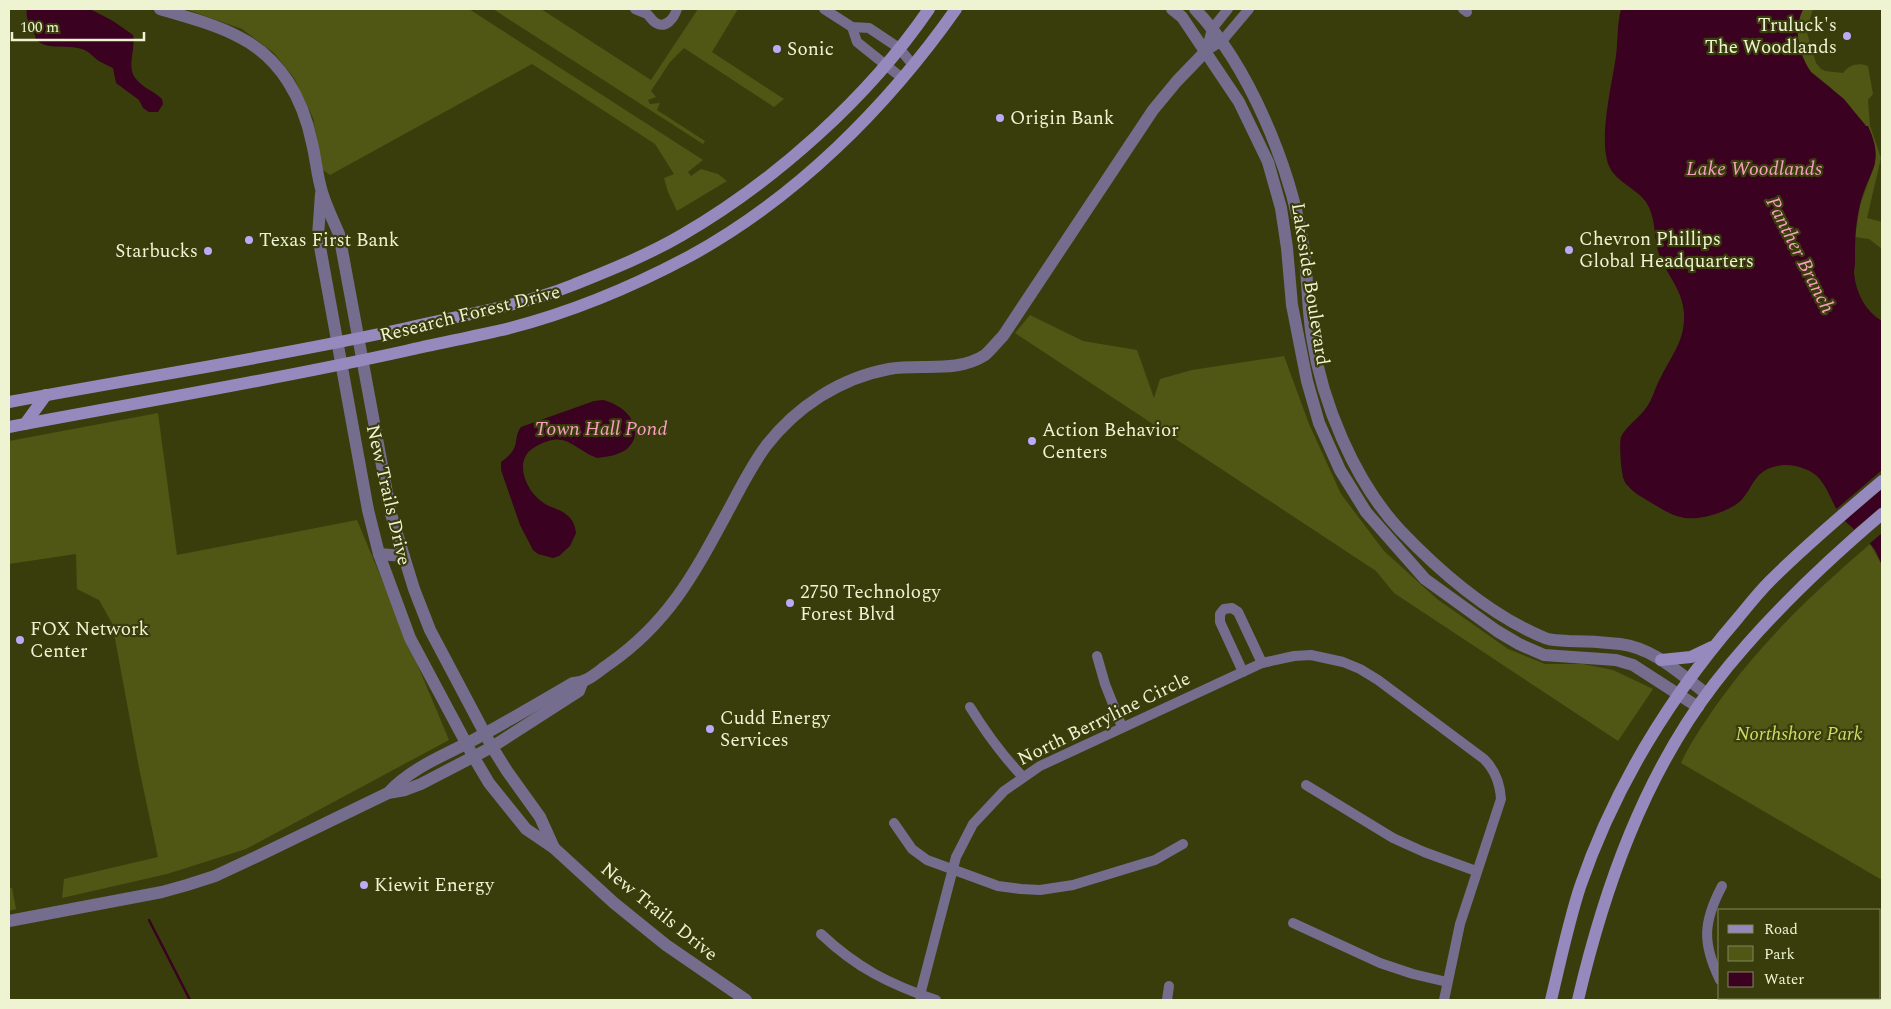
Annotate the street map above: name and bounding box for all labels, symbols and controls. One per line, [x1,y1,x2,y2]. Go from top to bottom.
scale bar [12,10,145,42]
place label: Truluck's The Woodlands [1705,11,1837,62]
text: 100 m [20,16,59,39]
marker: Truluck's The Woodlands [1841,30,1853,42]
place label: Sonic [787,35,834,64]
marker: Sonic [771,43,783,55]
place label: Origin Bank [1010,104,1115,133]
marker: Origin Bank [994,112,1006,124]
water label: Lake Woodlands [1686,154,1822,184]
water label: Panther Branch [1758,191,1842,319]
street label: Lakeside Boulevard [1283,201,1337,367]
place label: Chevron Phillips Global Headquarters [1579,225,1754,276]
place label: Texas First Bank [259,226,400,255]
marker: Texas First Bank [243,234,255,246]
place label: Starbucks [115,237,198,266]
marker: Chevron Phillips Global Headquarters [1563,244,1575,256]
marker: Starbucks [202,245,214,257]
street label: Research Forest Drive [377,278,563,350]
water label: Town Hall Pond [535,414,667,444]
place label: Action Behavior Centers [1042,416,1179,467]
street label: New Trails Drive [358,422,418,568]
marker: Action Behavior Centers [1026,435,1038,447]
place label: 2750 Technology Forest Blvd [800,578,941,629]
marker: 2750 Technology Forest Blvd [784,597,796,609]
place label: FOX Network Center [30,615,149,666]
marker: FOX Network Center [14,634,26,646]
street label: North Berryline Circle [1013,664,1195,774]
place label: Cudd Energy Services [720,704,831,755]
park label: Northshore Park [1735,720,1863,749]
marker: Cudd Energy Services [704,723,716,735]
street label: New Trails Drive [594,856,724,968]
place label: Kiewit Energy [374,871,495,900]
marker: Kiewit Energy [358,879,370,891]
legend [1718,909,1881,999]
text: Road [1764,918,1798,941]
text: Park [1764,943,1795,966]
text: Water [1764,968,1804,991]

